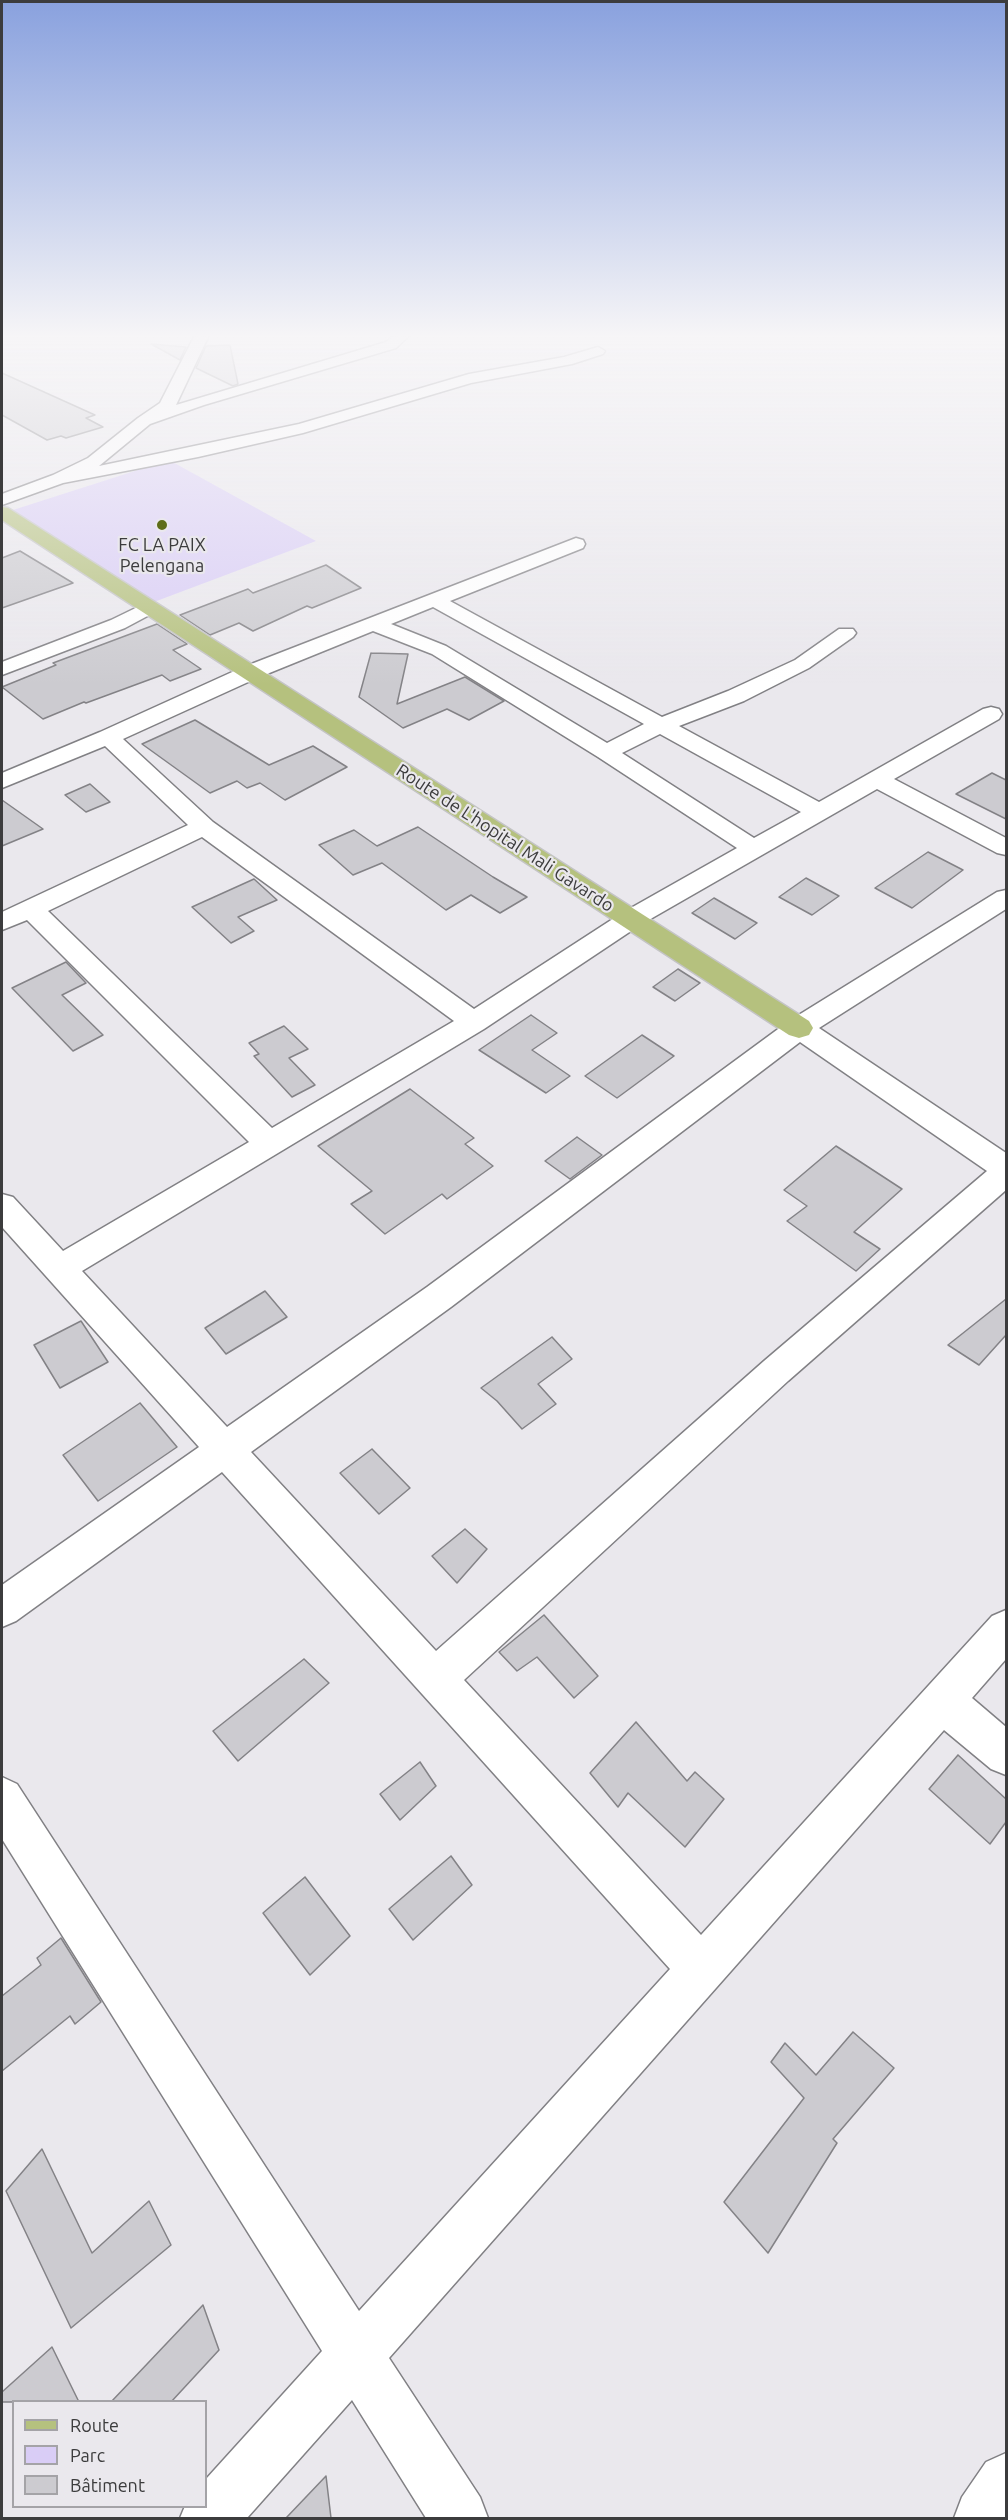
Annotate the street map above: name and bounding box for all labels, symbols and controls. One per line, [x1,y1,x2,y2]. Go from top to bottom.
marker: FC LA PAIX Pelengana [155,518,169,532]
place label: FC LA PAIX Pelengana [118,534,206,576]
street label: Route de L'hopital Mali Gavardo [392,759,618,917]
legend [12,2400,207,2508]
text: Route [70,2415,119,2435]
text: Parc [70,2445,105,2465]
text: Bâtiment [70,2475,145,2495]

